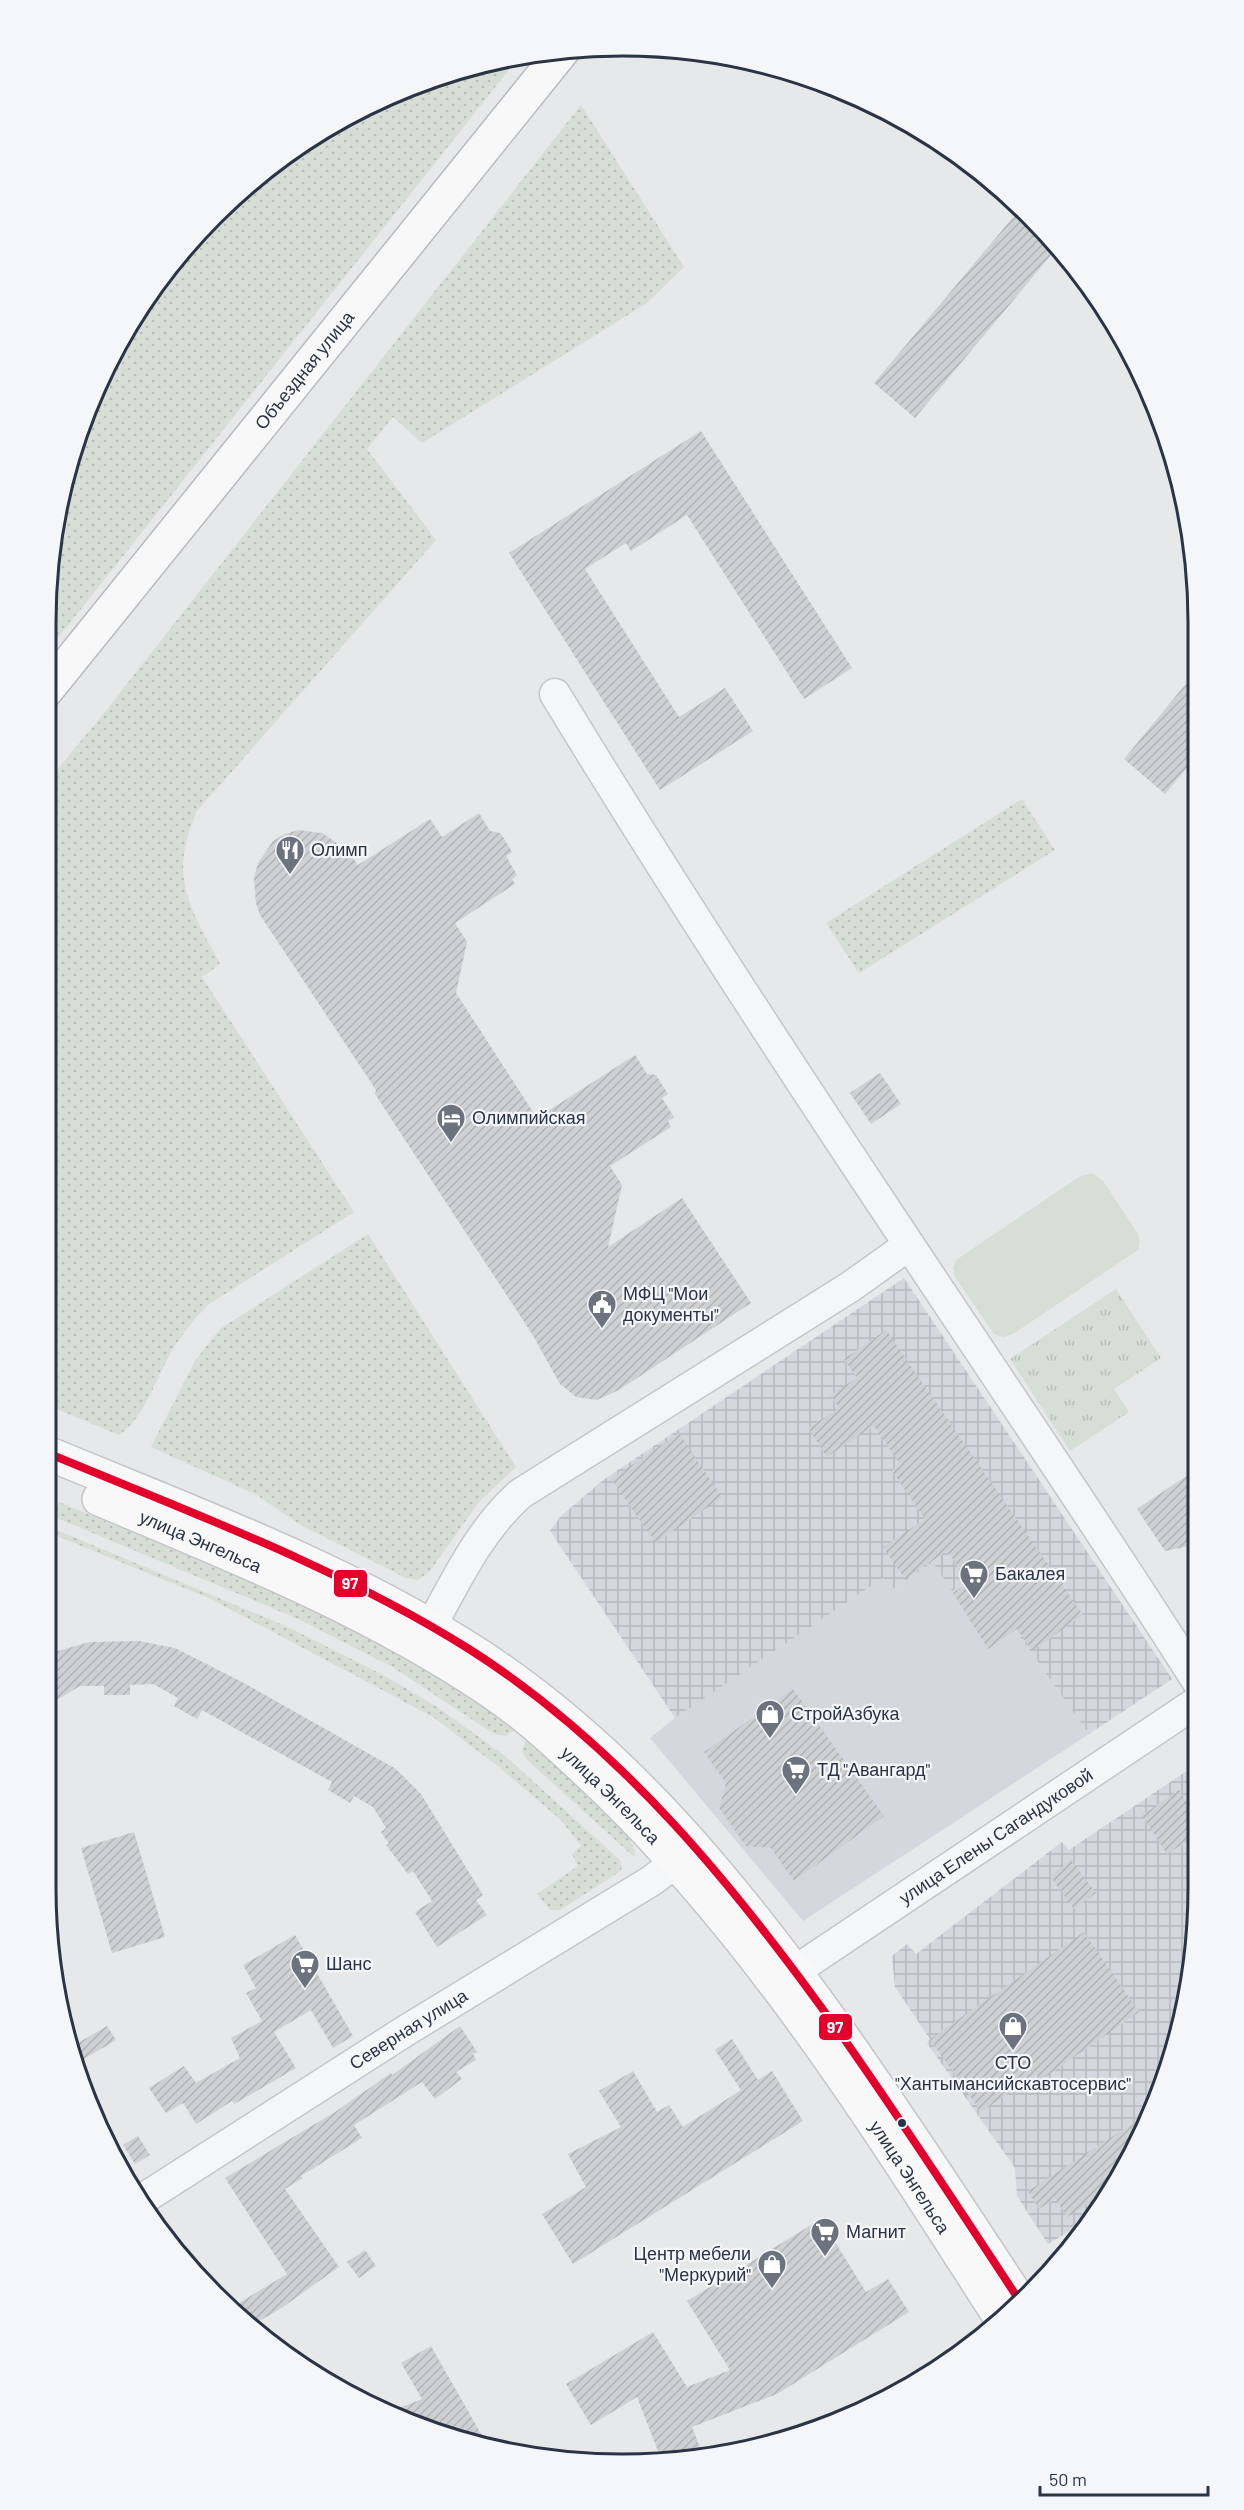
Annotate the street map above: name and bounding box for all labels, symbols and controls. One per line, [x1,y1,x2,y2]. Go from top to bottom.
street label: Объездная улица [250,305,359,433]
restaurant icon: Олимп [274,834,306,876]
place label: Олимп [311,838,367,860]
hotel icon: Олимпийская [435,1102,467,1144]
place label: Олимпийская [472,1106,586,1128]
place label: МФЦ "Мои документы" [623,1282,719,1325]
public building icon: МФЦ "Мои документы" [586,1288,618,1330]
street label: улица Энгельса [136,1505,266,1577]
supermarket icon: Бакалея [958,1558,990,1600]
place label: Бакалея [995,1562,1065,1584]
line badge: 97 [333,1569,368,1598]
text: 97 [342,1573,358,1592]
shop icon: СтройАзбука [754,1698,786,1740]
place label: СтройАзбука [791,1702,901,1724]
street label: улица Энгельса [557,1741,666,1849]
supermarket icon: ТД "Авангард" [780,1754,812,1796]
place label: ТД "Авангард" [817,1758,931,1780]
street label: улица Елены Сагандуковой [894,1763,1097,1908]
supermarket icon: Шанс [289,1948,321,1990]
place label: Шанс [326,1952,371,1974]
street label: Северная улица [345,1983,472,2074]
shop icon: СТО "Хантымансийскавтосервис" [997,2010,1029,2052]
line badge: 97 [818,2013,853,2041]
text: 97 [827,2017,843,2036]
place label: СТО "Хантымансийскавтосервис" [895,2051,1131,2094]
street label: улица Энгельса [865,2116,956,2238]
unlabelled marker [896,2117,908,2129]
supermarket icon: Магнит [809,2216,841,2258]
place label: Магнит [846,2220,906,2242]
place label: Центр мебели "Меркурий" [634,2242,751,2285]
shop icon: Центр мебели "Меркурий" [756,2248,788,2290]
scale bar [1040,2459,1208,2497]
text: 50 m [1049,2468,1087,2490]

